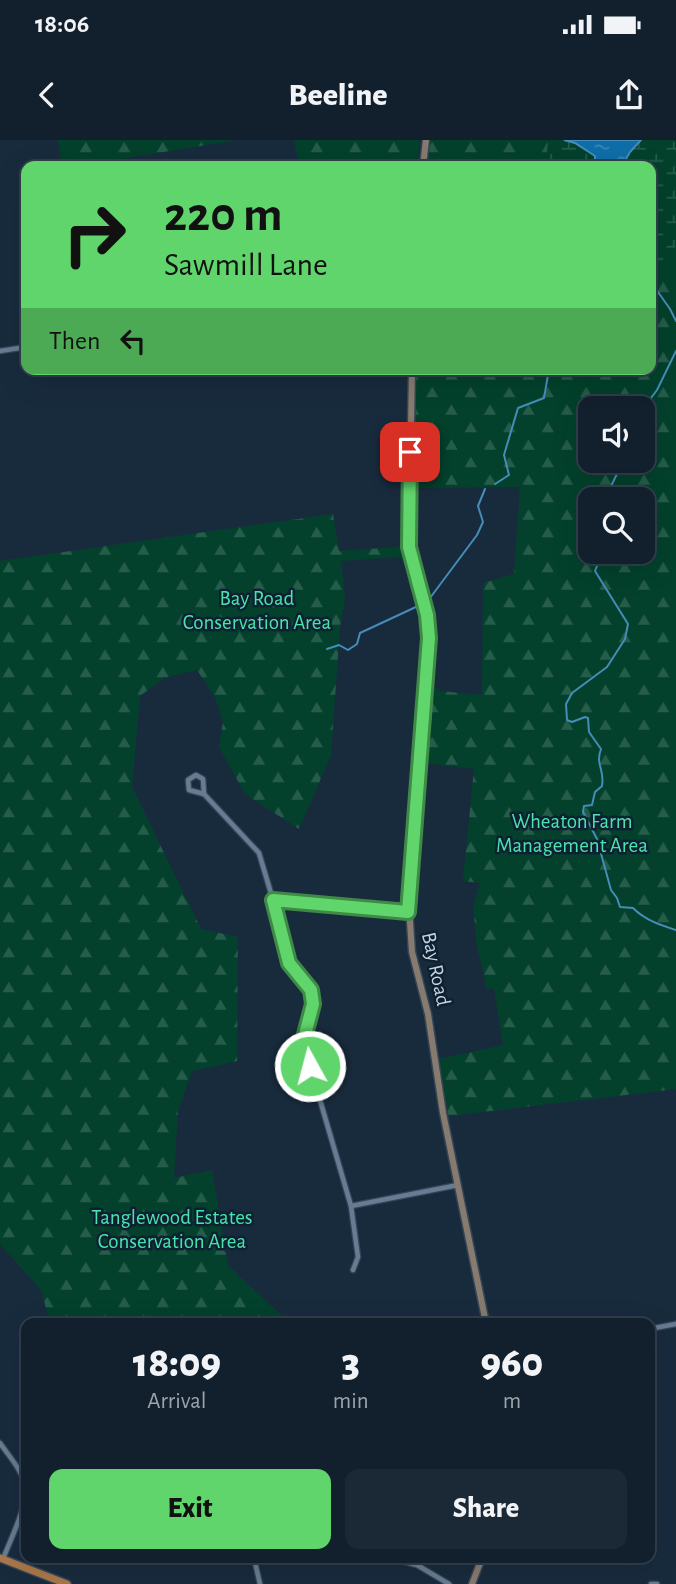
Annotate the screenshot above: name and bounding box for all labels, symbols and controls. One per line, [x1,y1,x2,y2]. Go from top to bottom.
text: 18:06 [35,11,89,37]
icon: back [28,76,66,114]
icon: share [610,76,648,114]
text: Beeline [288,79,388,111]
icon: right [49,189,140,280]
text: 220 m [164,191,283,240]
text: Sawmill Lane [164,249,328,281]
icon: left [114,322,152,360]
text: Then [49,328,100,354]
map controls [578,396,655,564]
button: sound [578,396,655,473]
pin [380,422,440,482]
icon: arrive [391,433,429,471]
button: search [578,487,655,564]
park label: Bay Road Conservation Area [183,588,332,633]
park label: Wheaton Farm Management Area [496,811,648,856]
street label: Bay Road [418,930,454,1008]
position arrow [273,1029,347,1103]
park label: Tanglewood Estates Conservation Area [91,1207,253,1252]
text: 18:09 [133,1342,221,1384]
text: 3 [342,1342,360,1384]
text: 960 [480,1342,543,1384]
text: Arrival [147,1390,207,1413]
text: min [333,1390,369,1413]
text: m [503,1390,521,1413]
button: Exit [49,1469,331,1549]
button: Share [345,1469,627,1549]

